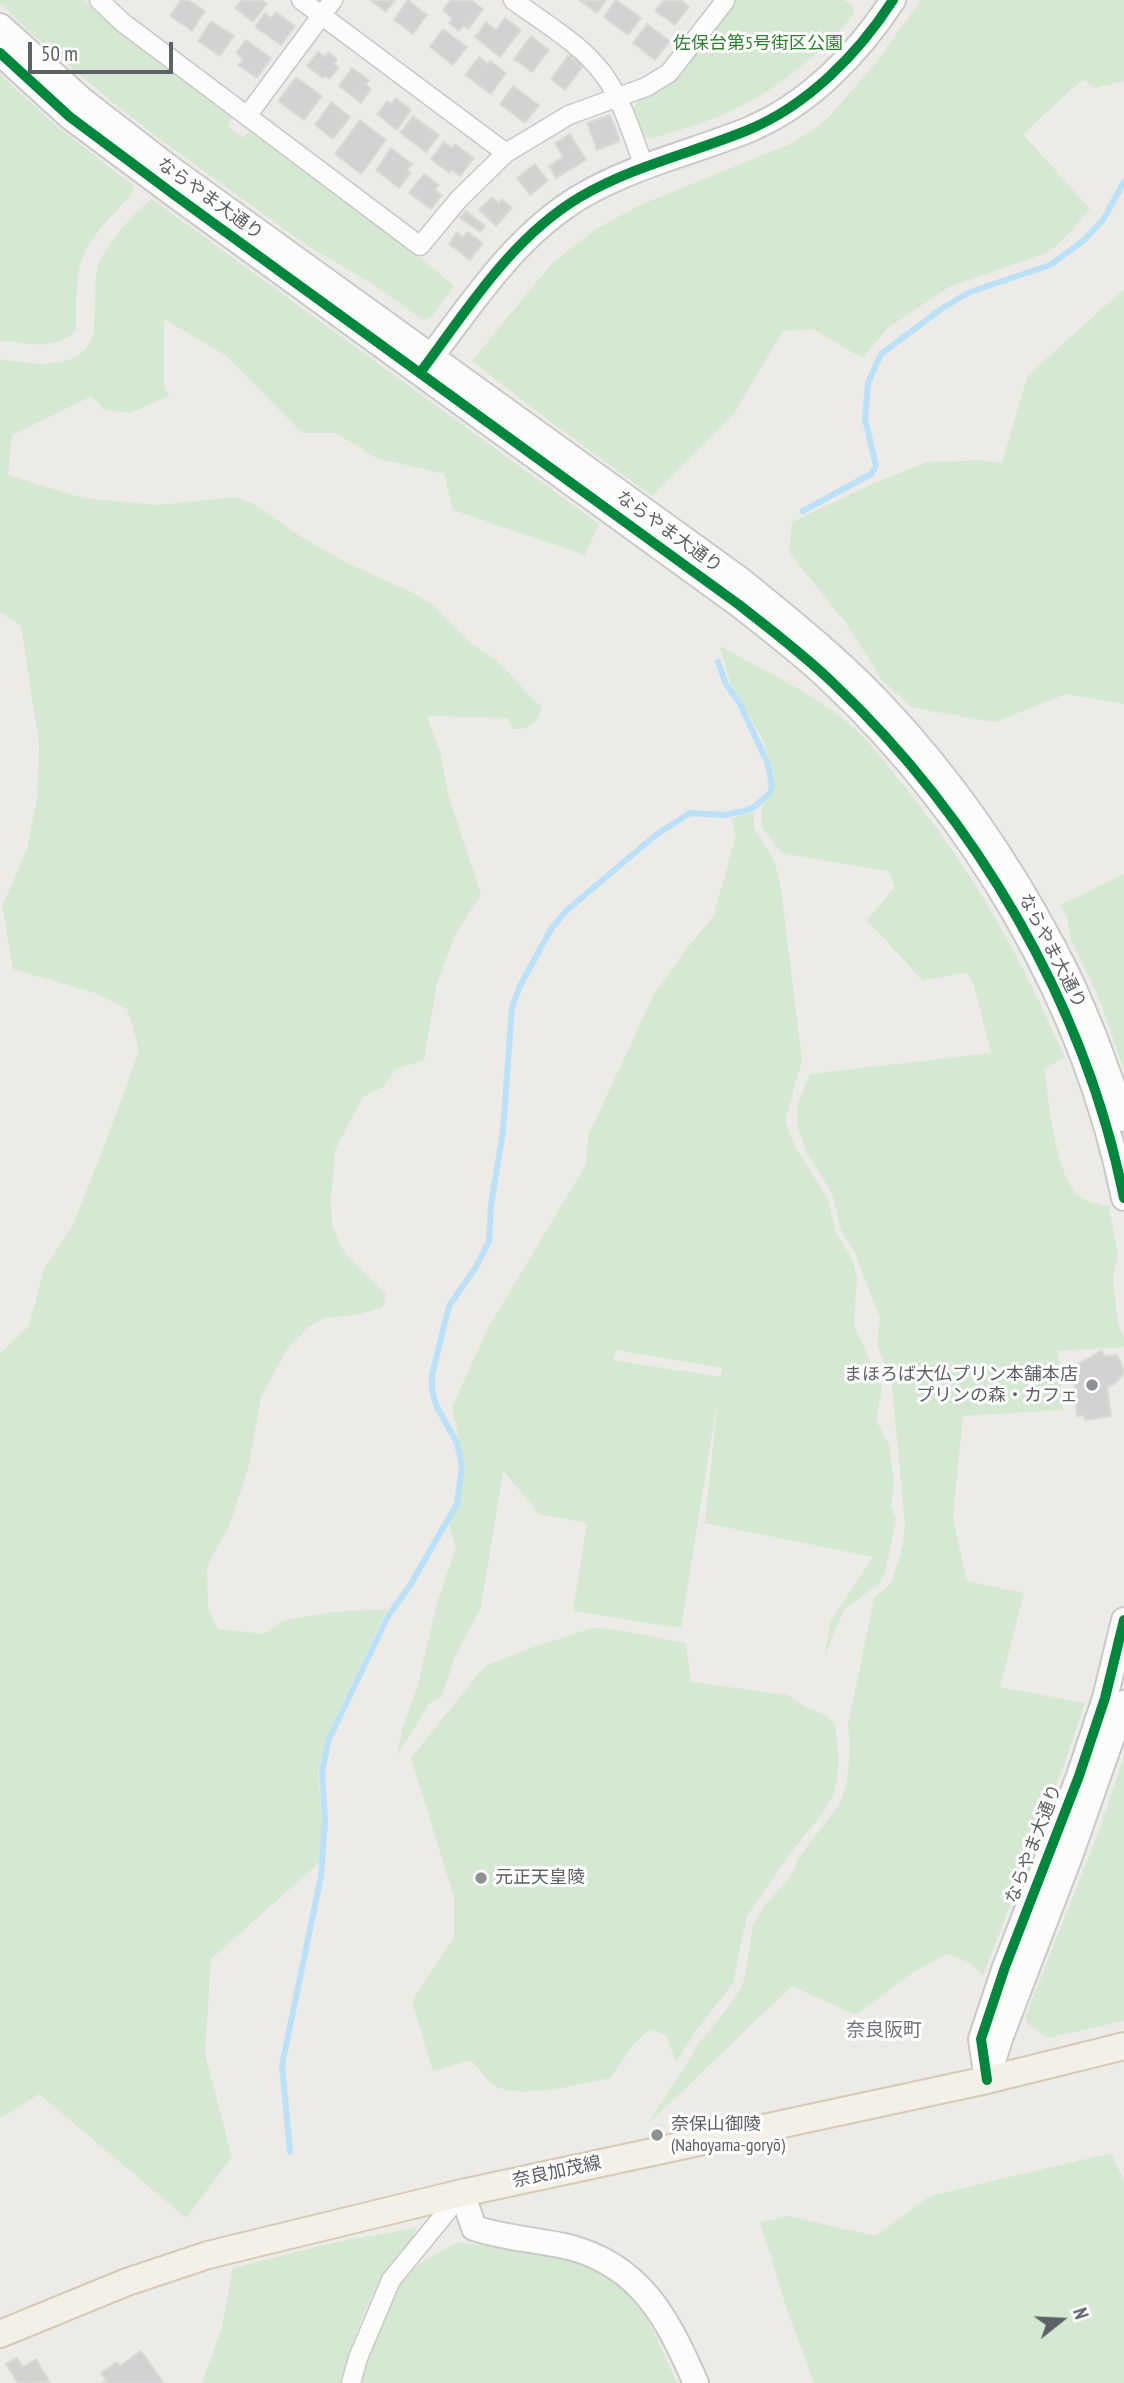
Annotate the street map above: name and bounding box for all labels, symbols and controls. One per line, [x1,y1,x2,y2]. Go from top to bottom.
scale bar [32,28,177,72]
park label: 佐保台第5号街区公園 [673,33,843,55]
text: 50 m [41,40,78,67]
street label: ならやま大通り [153,153,267,245]
street label: ならやま大通り [612,486,726,578]
street label: ならやま大通り [1014,890,1090,1012]
place label: まほろば大仏プリン本舗本店 プリンの森・カフェ [844,1364,1078,1406]
marker: まほろば大仏プリン本舗本店 プリンの森・カフェ [1084,1377,1100,1393]
street label: ならやま大通り [1001,1781,1067,1907]
place label: 元正天皇陵 [495,1867,585,1889]
marker: 元正天皇陵 [473,1870,489,1886]
district label: 奈良阪町 [846,2020,922,2042]
place label: 奈保山御陵 (Nahoyama-goryō) [671,2114,785,2156]
marker: 奈保山御陵 (Nahoyama-goryō) [649,2127,665,2143]
street label: 奈良加茂線 [511,2152,603,2192]
north arrow [1026,2285,1096,2355]
text: N [1068,2305,1094,2322]

